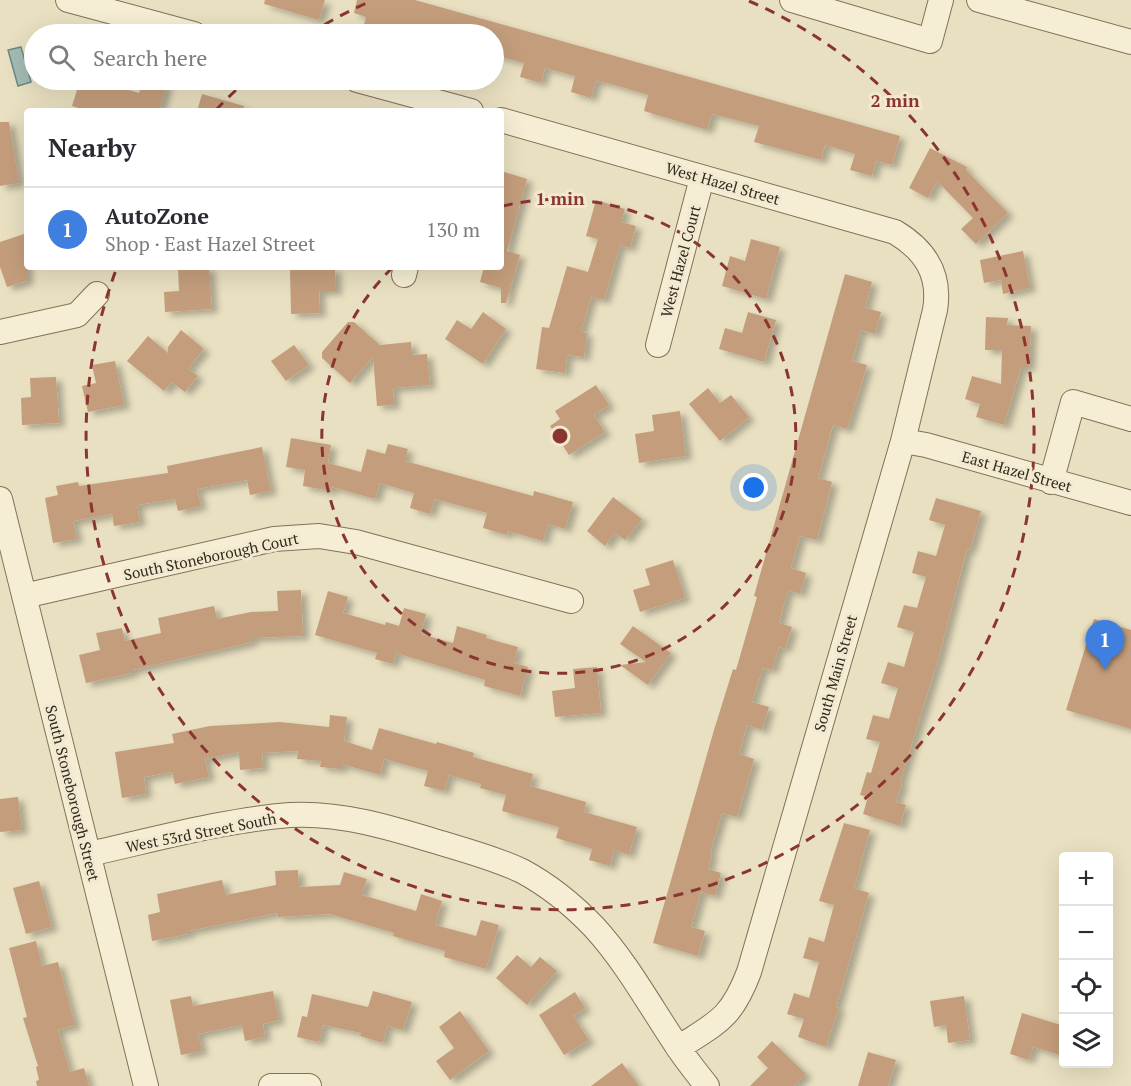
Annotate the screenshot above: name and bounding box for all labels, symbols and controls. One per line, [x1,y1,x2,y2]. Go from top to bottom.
search box [24,24,504,90]
icon: search [45,41,78,74]
text: Search here [93,43,207,72]
text: 2 min [870,88,920,112]
text: Nearby [48,130,136,164]
street label: West Hazel Street [664,157,783,209]
text: 1 min [535,186,585,210]
text: AutoZone [105,201,209,230]
street label: West Hazel Court [655,202,705,319]
text: 1 [62,216,73,243]
text: 130 m [426,216,480,243]
text: Shop · East Hazel Street [105,230,316,257]
centre of rings [550,426,570,446]
street label: East Hazel Street [960,446,1075,496]
your location [739,473,768,502]
street label: South Stoneborough Court [122,528,301,584]
street label: South Main Street [809,612,861,734]
pin: 1 [1086,620,1124,670]
street label: South Stoneborough Street [41,703,105,884]
street label: West 53rd Street South [124,808,278,856]
map controls [1059,852,1113,1068]
button: + [1059,852,1113,906]
button: − [1059,906,1113,960]
button: locate [1059,960,1113,1014]
button: layers [1059,1014,1113,1068]

